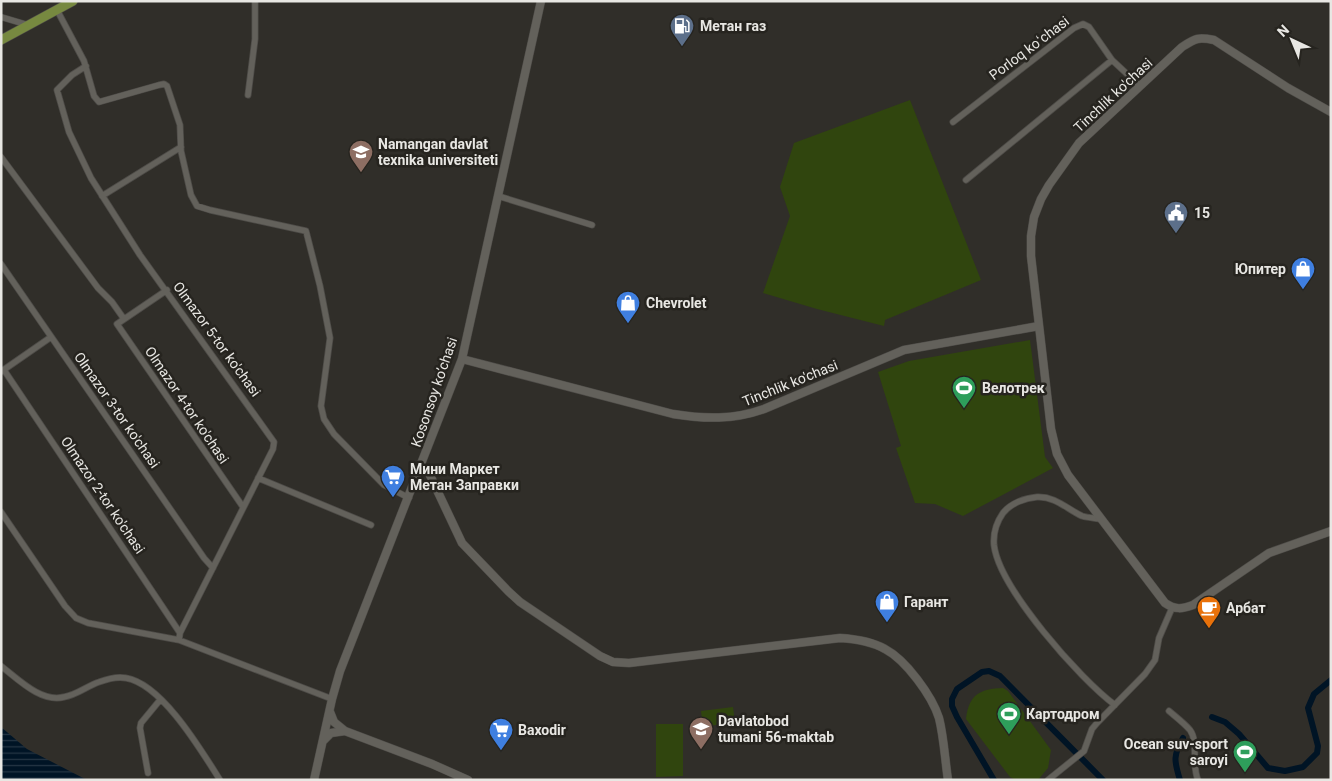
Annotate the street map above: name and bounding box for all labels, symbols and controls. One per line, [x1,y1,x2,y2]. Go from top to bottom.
fuel station icon: Метан газ [669,13,695,47]
street label: Porloq koʻchasi [986,13,1072,83]
north arrow [1267,15,1317,65]
place label: Метан газ [700,18,766,34]
text: N [1274,21,1292,40]
street label: Tinchlik ko'chasi [1070,55,1156,135]
place label: Namangan davlat texnika universiteti [378,136,498,168]
school or university icon: Namangan davlat texnika universiteti [348,139,374,173]
public building icon: 15 [1163,200,1189,234]
place label: 15 [1194,205,1210,221]
shop icon: Юпитер [1290,256,1316,290]
place label: Юпитер [1235,261,1286,277]
street label: Olmazor 5-tor ko'chasi [170,279,264,399]
shop icon: Chevrolet [615,290,641,324]
place label: Chevrolet [646,295,707,311]
street label: Kosonsoy ko’chasi [408,335,460,449]
street label: Olmazor 4-tor ko'chasi [142,343,232,467]
street label: Olmazor 3-tor ko'chasi [71,349,163,471]
street label: Tinchlik ko'chasi [740,357,840,409]
sports icon: Велотрек [951,375,977,409]
place label: Велотрек [982,380,1045,396]
street label: Olmazor 2-tor ko'chasi [58,433,148,557]
place label: Мини Маркет Метан Заправки [410,461,519,493]
supermarket icon: Мини Маркет Метан Заправки [380,464,406,498]
shop icon: Гарант [874,589,900,623]
place label: Гарант [904,594,949,610]
cafe icon: Арбат [1196,595,1222,629]
place label: Арбат [1226,600,1266,616]
sports icon: Картодром [996,701,1022,735]
place label: Картодром [1026,706,1100,722]
place label: Davlatobod tumani 56-maktab [718,713,834,745]
school or university icon: Davlatobod tumani 56-maktab [688,716,714,750]
supermarket icon: Baxodir [488,717,514,751]
place label: Baxodir [518,722,566,738]
place label: Ocean suv-sport saroyi [1124,736,1228,768]
sports icon: Ocean suv-sport saroyi [1232,739,1258,773]

